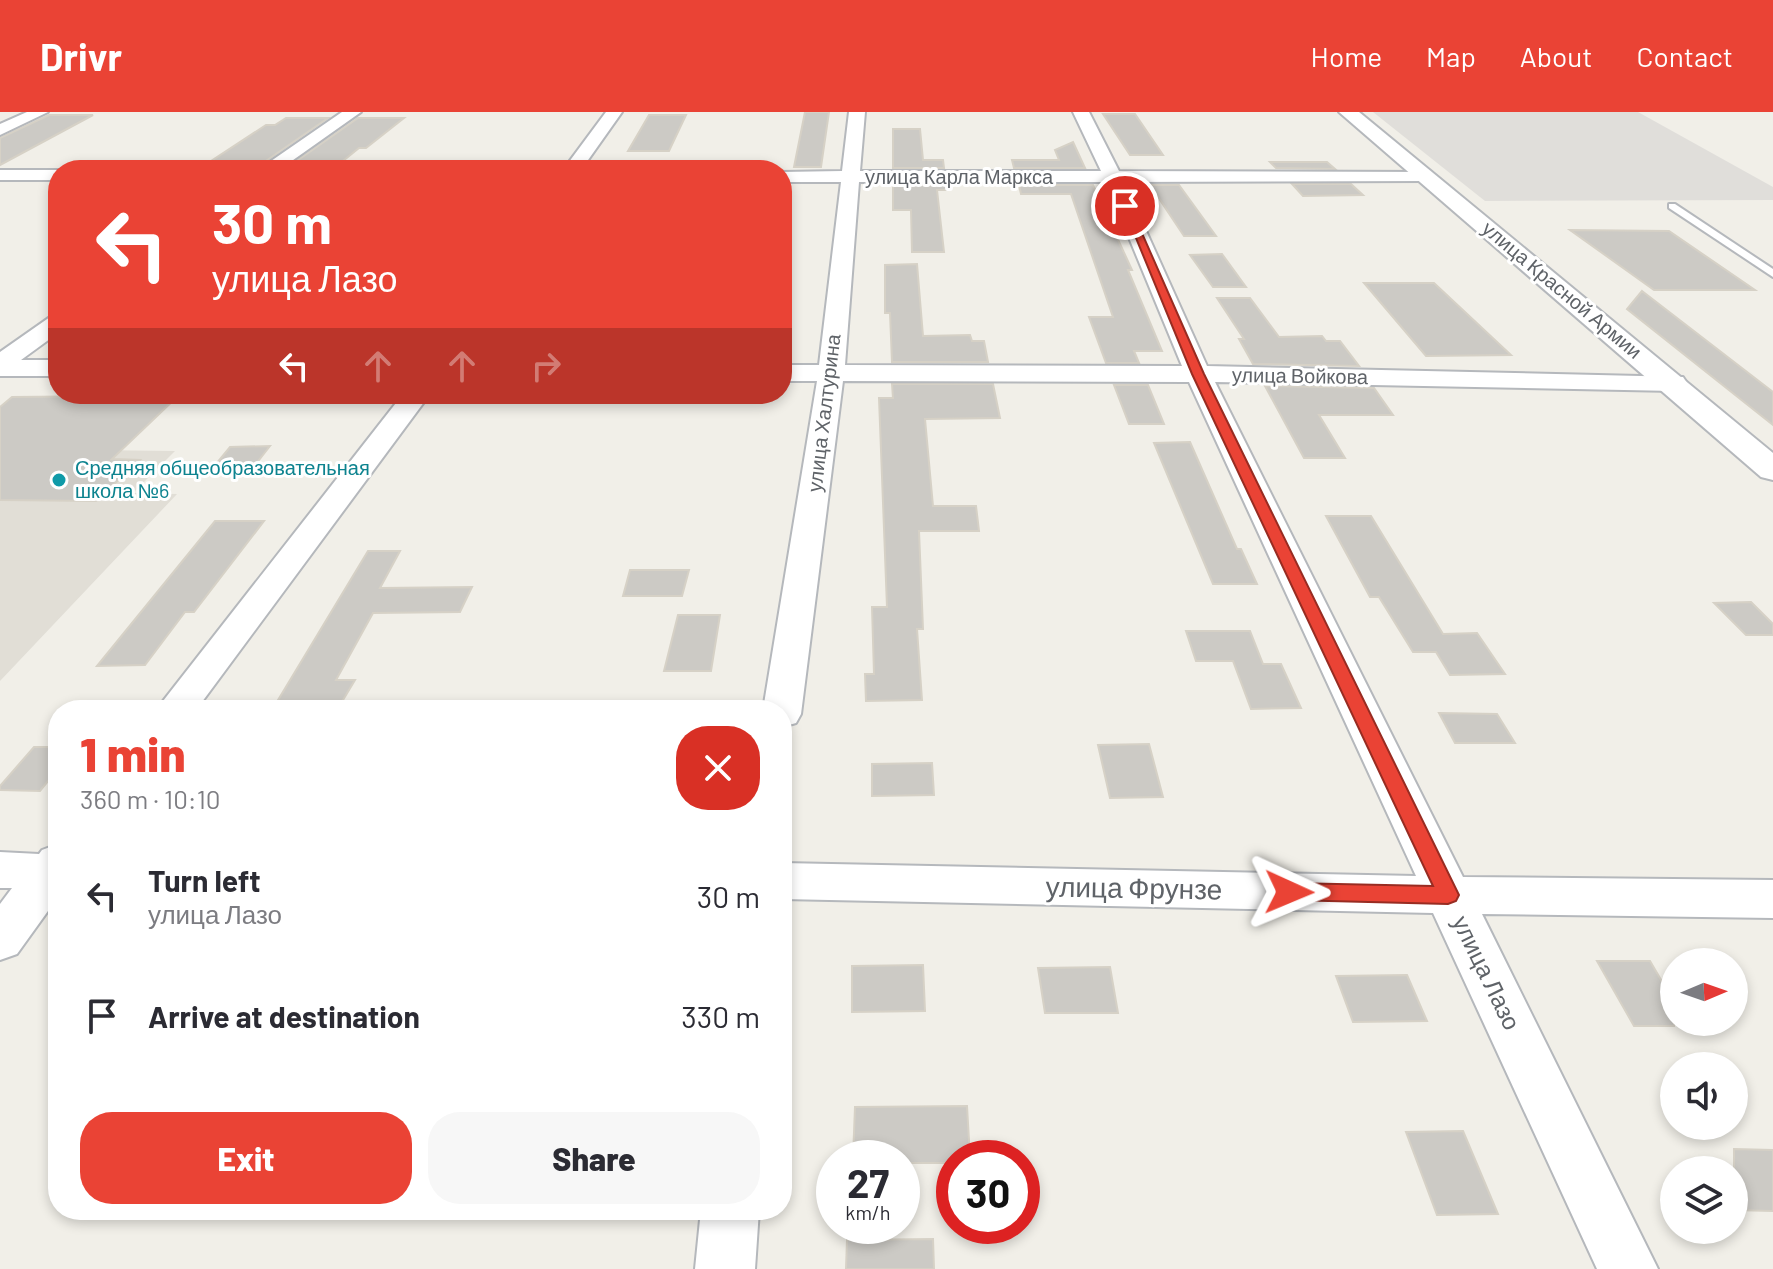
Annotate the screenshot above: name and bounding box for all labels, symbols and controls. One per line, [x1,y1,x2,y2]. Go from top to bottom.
text: Drivr [40,33,122,79]
text: Home [1311,39,1382,73]
text: Map [1426,39,1476,73]
text: About [1520,39,1592,73]
text: Contact [1636,39,1733,73]
street label: улица Карла Маркса [865,164,1054,188]
pin [1091,172,1159,240]
icon: arrive [1103,184,1147,228]
text: 30 m [212,188,332,255]
icon: left [80,192,184,296]
street label: улица Красной Армии [1478,216,1647,363]
text: улица Лазо [212,256,398,299]
street label: улица Халтурина [801,332,845,493]
icon: left [272,344,316,388]
icon: ahead [356,344,400,388]
icon: ahead [440,344,484,388]
icon: right [524,344,568,388]
street label: улица Войкова [1232,362,1369,388]
place label: Средняя общеобразовательная школа №6 [75,455,370,502]
marker: Средняя общеобразовательная школа №6 [50,471,68,489]
text: 1 min [80,724,186,782]
button: close [676,726,760,810]
text: 360 m · 10:10 [80,783,220,814]
position arrow [1247,850,1331,934]
text: Turn left [148,862,261,898]
street label: улица Фрунзе [1045,868,1223,906]
icon: left [80,874,124,918]
text: 30 m [697,878,760,914]
text: улица Лазо [148,898,282,929]
street label: улица Лазо [1447,910,1527,1034]
north arrow [1660,948,1748,1036]
map controls [1660,948,1748,1244]
icon: arrive [80,994,124,1038]
text: Arrive at destination [148,998,420,1034]
text: 330 m [681,998,760,1034]
button: sound [1660,1052,1748,1140]
button: Exit [80,1112,412,1204]
button: Share [428,1112,760,1204]
speed limit sign: 30 [936,1140,1040,1244]
button: layers [1660,1156,1748,1244]
text: 27 [847,1158,889,1206]
text: km/h [845,1200,891,1224]

